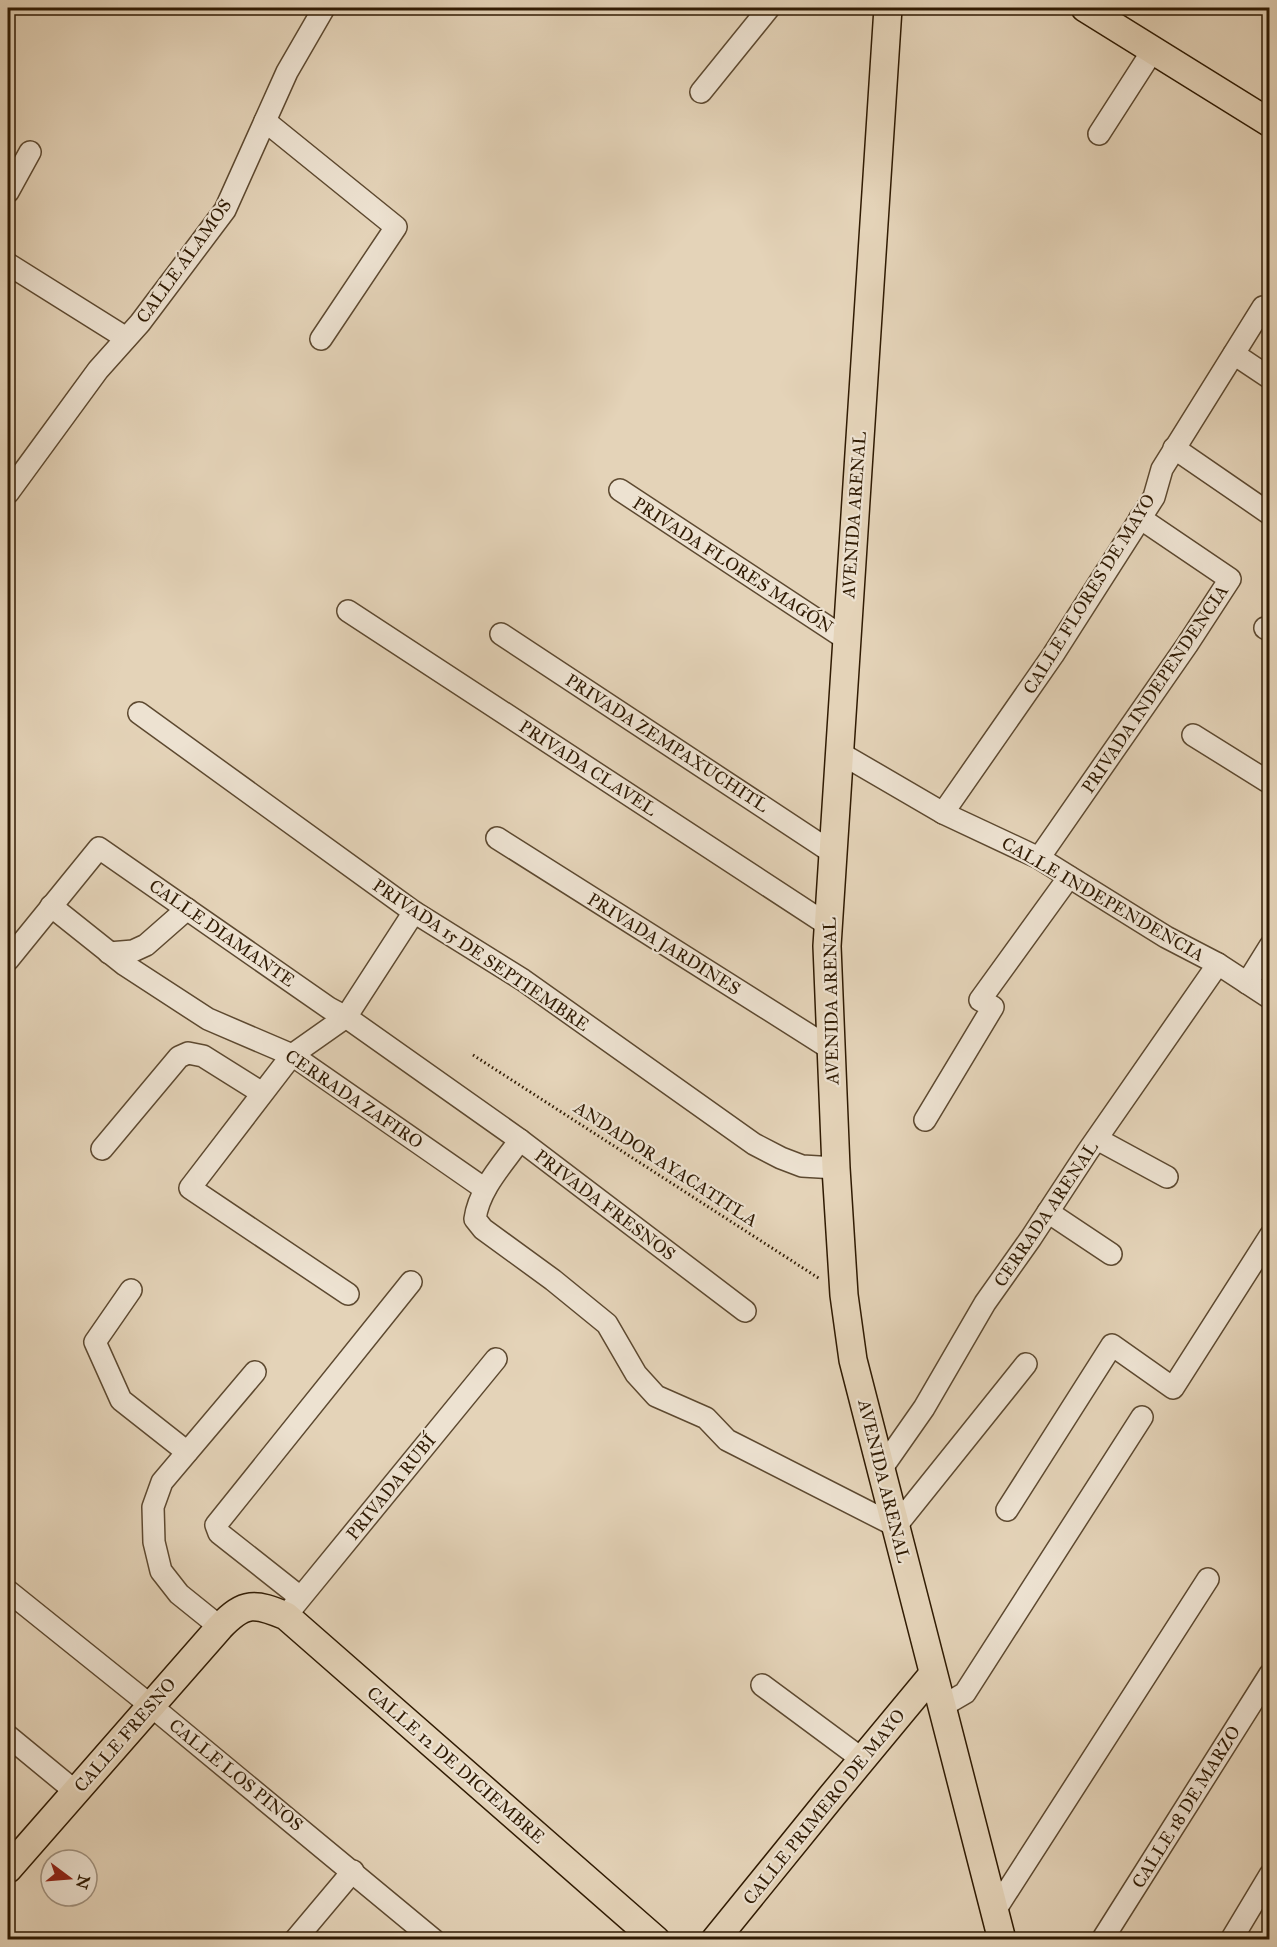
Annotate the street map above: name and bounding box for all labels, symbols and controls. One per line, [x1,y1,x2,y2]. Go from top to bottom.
street label: CALLE ÁLAMOS [130,193,236,327]
street label: AVENIDA ARENAL [837,430,871,600]
street label: PRIVADA FLORES MAGÓN [629,490,838,638]
street label: CALLE FLORES DE MAYO [1018,490,1160,698]
street label: PRIVADA INDEPENDENCIA [1077,581,1233,797]
street label: PRIVADA ZEMPAXUCHITL [561,669,773,817]
street label: PRIVADA CLAVEL [515,715,662,821]
street label: CALLE INDEPENDENCIA [998,832,1208,966]
street label: CALLE DIAMANTE [145,874,299,992]
street label: PRIVADA 15 DE SEPTIEMBRE [368,874,594,1036]
street label: PRIVADA JARDINES [583,888,745,1001]
street label: AVENIDA ARENAL [819,916,843,1086]
street label: CERRADA ZAFIRO [281,1045,427,1153]
street label: ANDADOR AYACATITLA [569,1096,762,1232]
street label: CERRADA ARENAL [989,1136,1103,1291]
street label: PRIVADA FRESNOS [530,1145,680,1265]
street label: AVENIDA ARENAL [853,1396,915,1565]
street label: PRIVADA RUBÍ [340,1428,441,1544]
street label: CALLE FRESNO [69,1673,181,1797]
street label: CALLE 12 DE DICIEMBRE [363,1682,550,1848]
street label: CALLE PRIMERO DE MAYO [738,1705,910,1909]
street label: CALLE LOS PINOS [164,1714,308,1836]
street label: CALLE 18 DE MARZO [1127,1722,1245,1892]
north arrow [39,1848,99,1908]
text: N [72,1873,94,1892]

